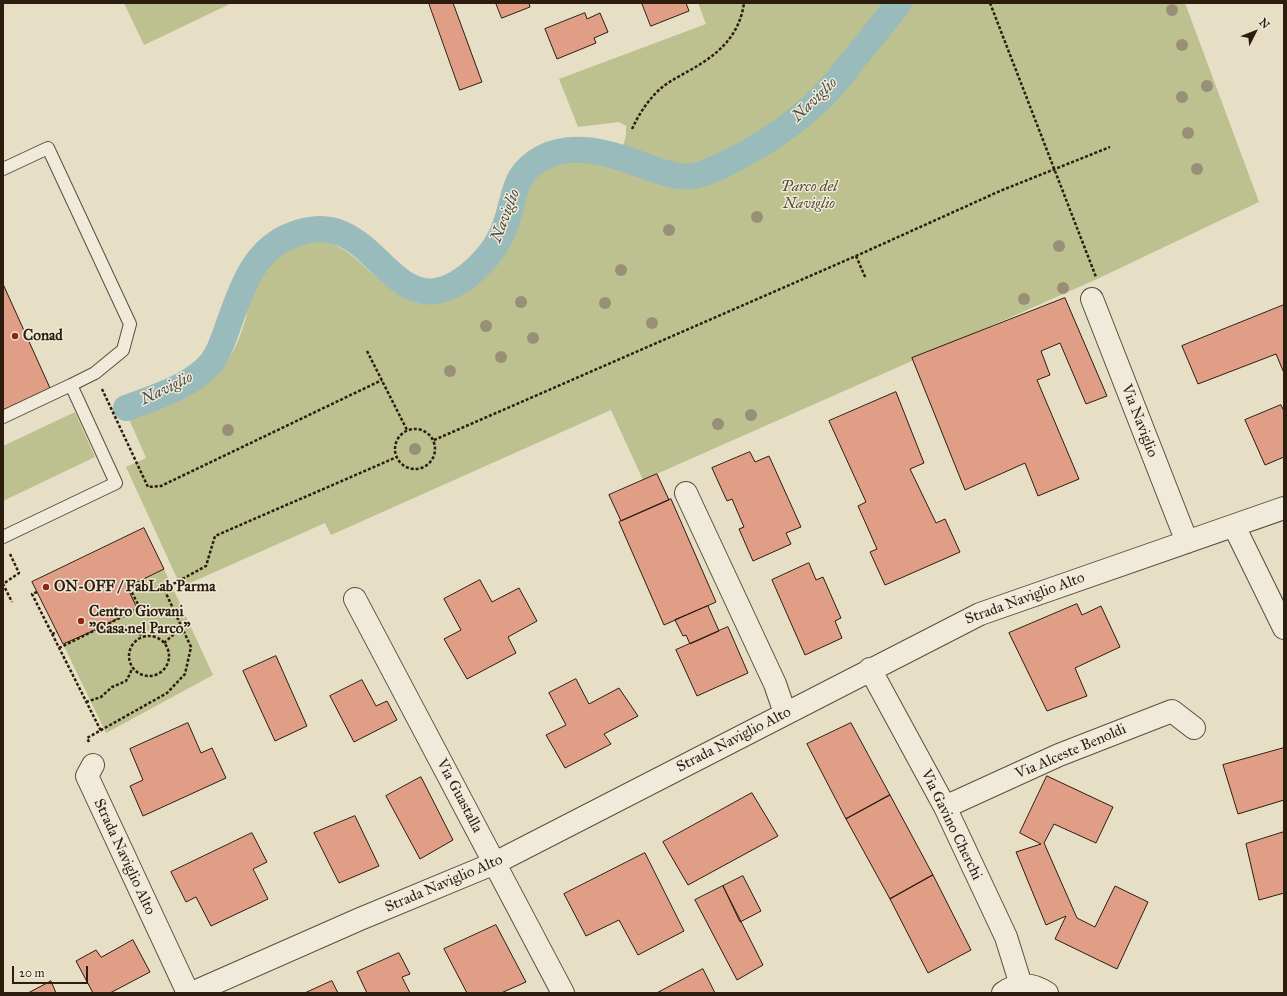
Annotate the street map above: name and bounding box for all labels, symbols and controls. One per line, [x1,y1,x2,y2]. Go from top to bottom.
north arrow [1235,12,1275,52]
text: N [1256,16,1272,31]
water label: Naviglio [788,74,842,126]
park label: Parco del Naviglio [781,178,837,213]
water label: Naviglio [487,187,525,245]
place label: Conad [23,327,63,345]
marker: Conad [10,331,20,341]
water label: Naviglio [138,368,196,410]
street label: Via Naviglio [1117,382,1161,460]
street label: Strada Naviglio Alto [963,569,1087,629]
place label: ON-OFF / FabLab Parma [54,578,216,596]
marker: ON-OFF / FabLab Parma [41,582,51,592]
place label: Centro Giovani "Casa nel Parco" [89,603,190,638]
marker: Centro Giovani "Casa nel Parco" [76,616,86,626]
street label: Strada Naviglio Alto [674,703,794,777]
street label: Via Alceste Benoldi [1013,721,1129,783]
street label: Via Guastalla [432,756,486,836]
street label: Via Gavino Cherchi [916,767,986,883]
street label: Strada Naviglio Alto [89,796,159,918]
street label: Strada Naviglio Alto [382,851,506,917]
scale bar [14,958,90,984]
text: 20 m [19,966,45,980]

